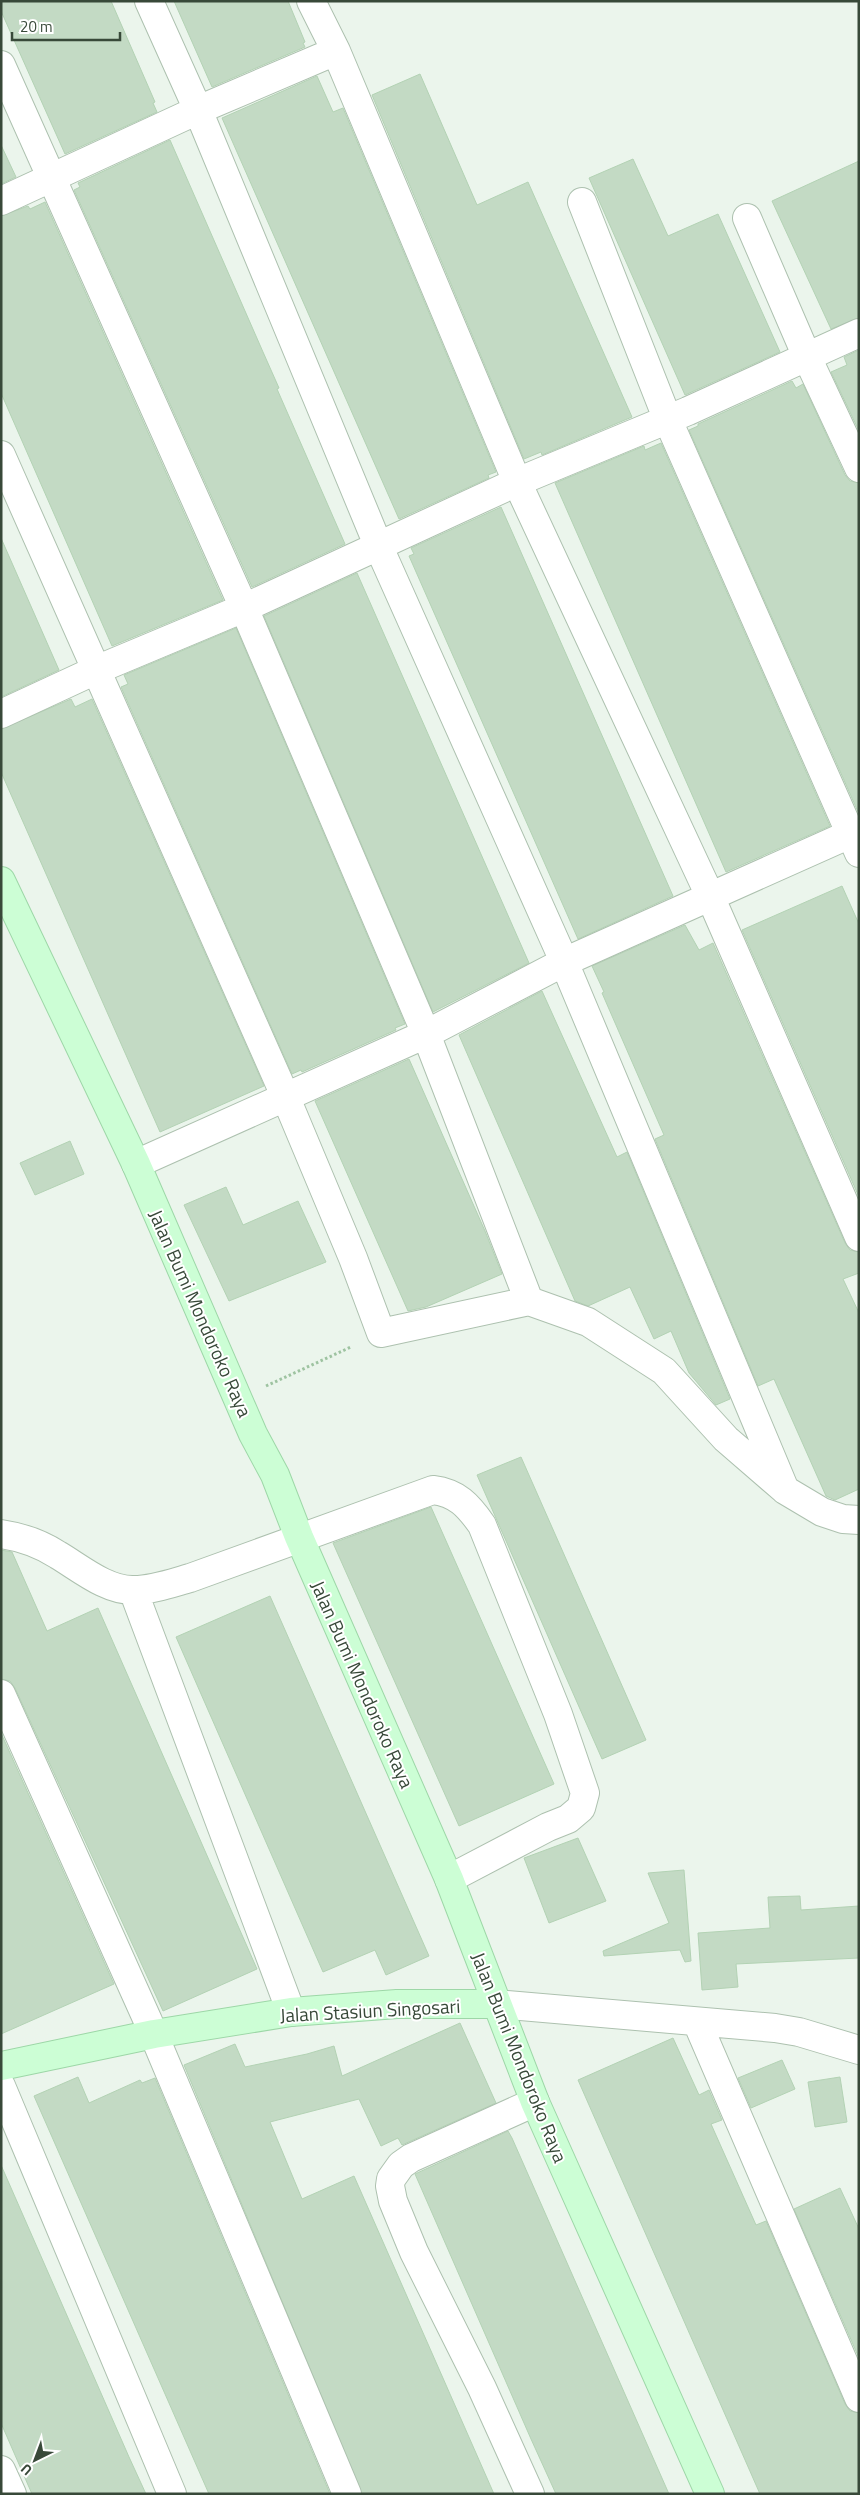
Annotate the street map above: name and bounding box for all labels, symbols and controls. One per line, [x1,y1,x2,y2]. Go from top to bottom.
scale bar [12,10,120,42]
text: 20 m [20,15,53,38]
street label: Jalan Bumi Mondoroko Raya [142,1204,260,1422]
street label: Jalan Bumi Mondoroko Raya [304,1575,422,1793]
street label: Jalan Bumi Mondoroko Raya [464,1947,576,2167]
street label: Jalan Stasiun Singosari [279,1991,461,2029]
north arrow [10,2435,60,2485]
text: U [16,2459,36,2481]

